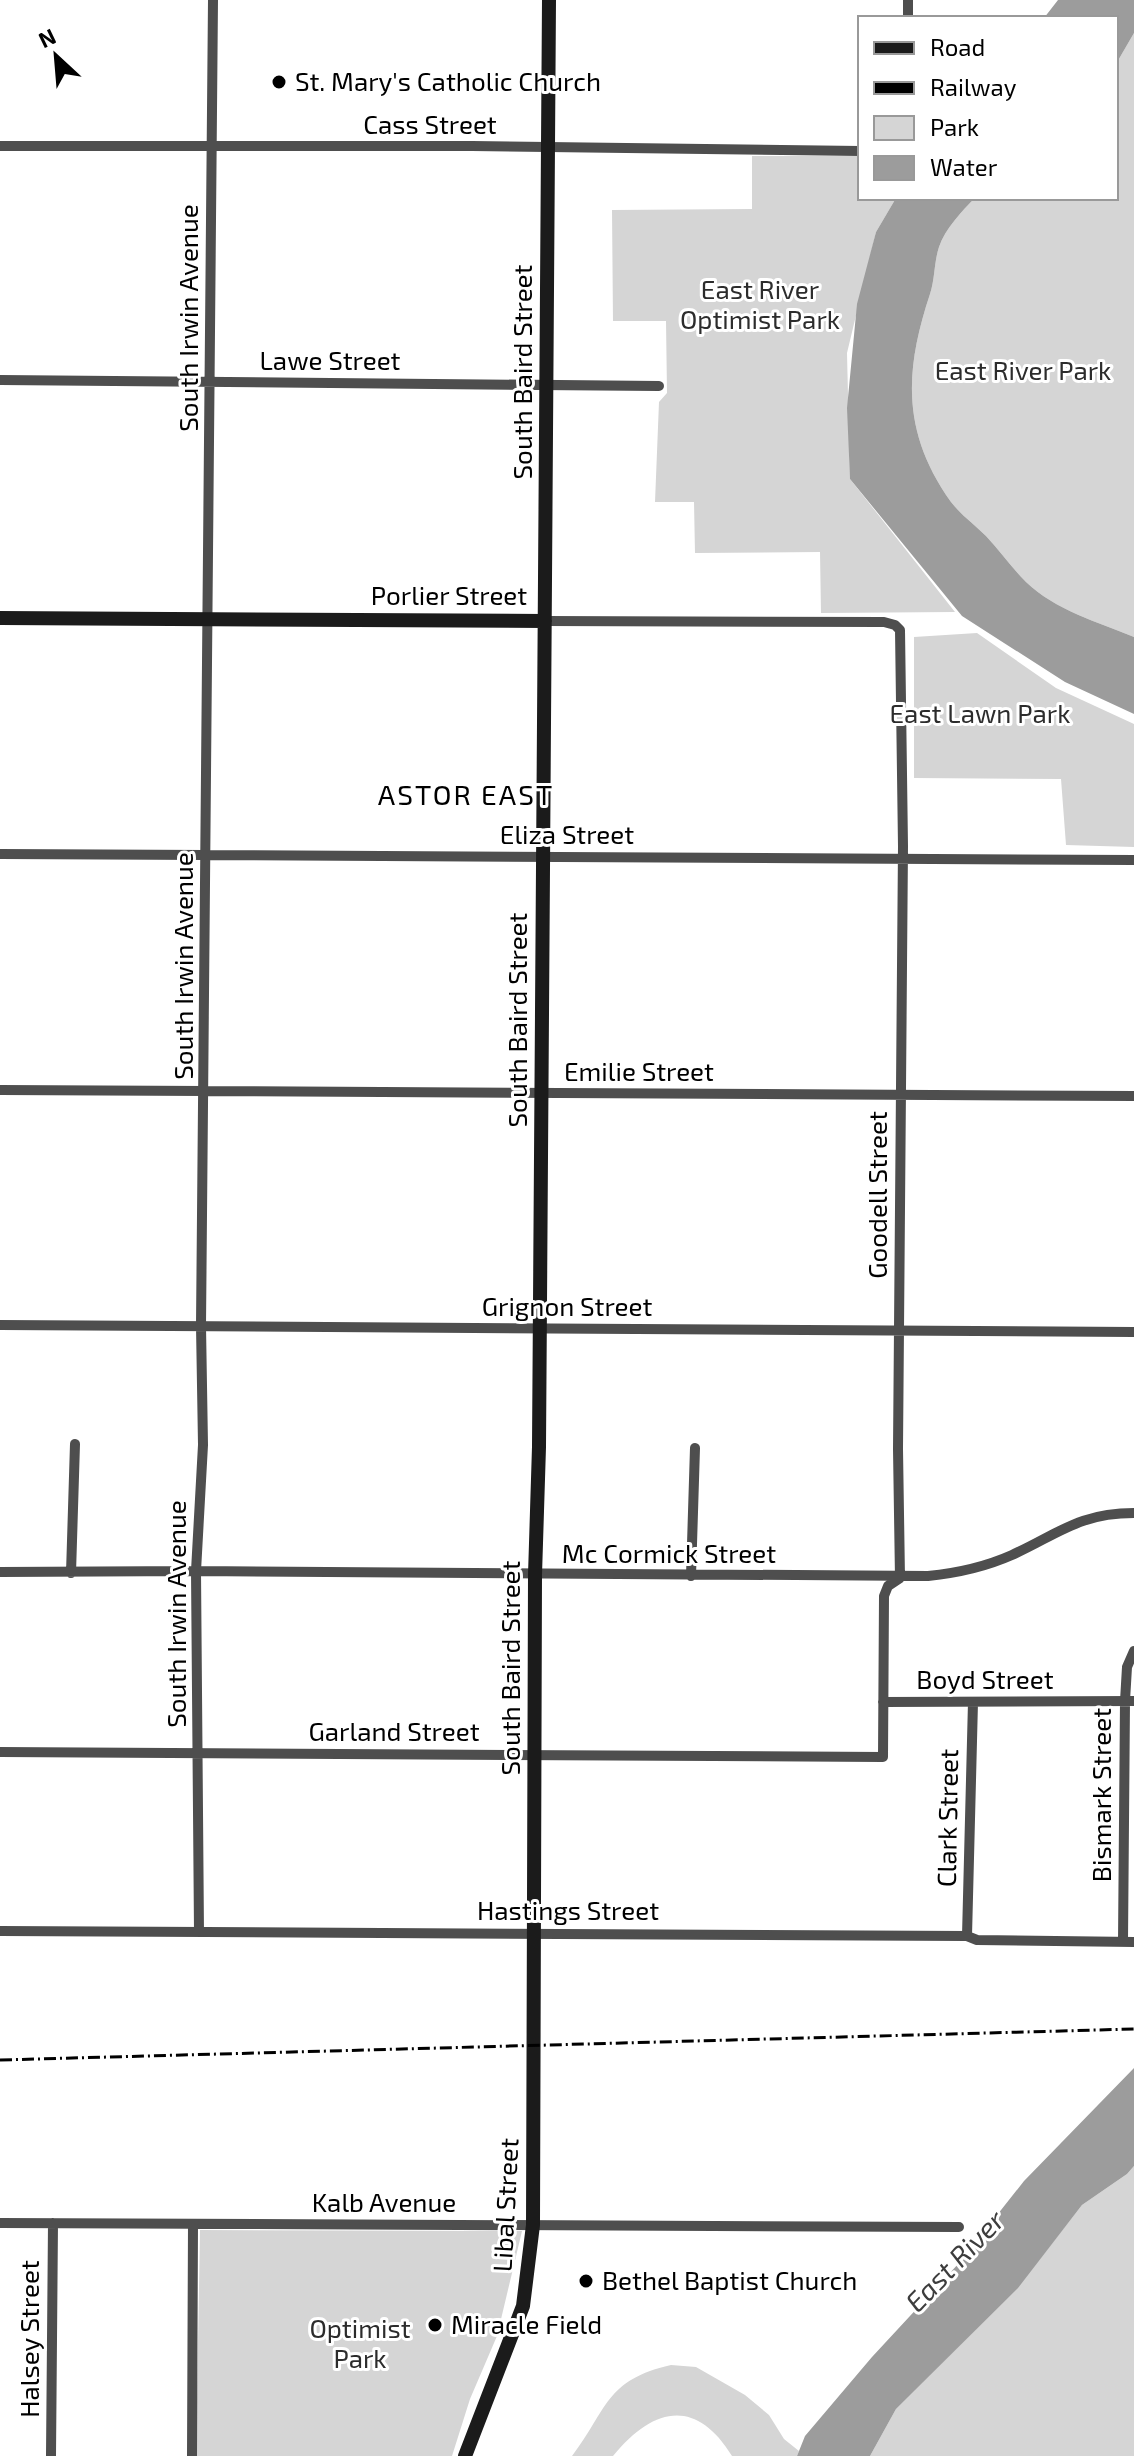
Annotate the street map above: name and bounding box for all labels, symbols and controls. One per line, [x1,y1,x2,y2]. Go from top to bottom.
north arrow [16,16,96,96]
legend [858,16,1118,200]
text: N [34,22,60,52]
text: Road [930,32,985,61]
place label: St. Mary's Catholic Church [295,65,601,96]
text: Railway [930,72,1017,101]
marker: St. Mary's Catholic Church [270,73,288,91]
street label: Cass Street [363,108,497,139]
text: Park [930,112,979,141]
text: Water [930,152,998,181]
street label: South Irwin Avenue [172,204,203,432]
street label: South Baird Street [506,264,537,479]
park label: East River Optimist Park [680,273,840,334]
street label: Lawe Street [260,344,401,375]
park label: East River Park [935,354,1111,385]
street label: Porlier Street [371,579,527,610]
park label: East Lawn Park [890,697,1070,728]
district label: ASTOR EAST [378,777,554,811]
street label: Eliza Street [500,818,634,849]
street label: South Irwin Avenue [167,852,198,1080]
street label: South Baird Street [501,912,532,1127]
street label: Emilie Street [564,1055,714,1086]
street label: Goodell Street [861,1111,892,1279]
street label: Grignon Street [482,1290,652,1321]
street label: South Irwin Avenue [160,1500,191,1728]
street label: Mc Cormick Street [562,1537,776,1568]
street label: South Baird Street [494,1560,525,1775]
street label: Boyd Street [916,1663,1054,1694]
street label: Bismark Street [1085,1708,1116,1882]
street label: Garland Street [308,1715,480,1746]
street label: Clark Street [930,1748,963,1887]
street label: Hastings Street [477,1894,659,1925]
street label: Libal Street [486,2137,523,2273]
street label: Kalb Avenue [312,2186,456,2217]
water label: East River [898,2202,1011,2318]
street label: Halsey Street [13,2260,44,2418]
place label: Bethel Baptist Church [602,2264,857,2295]
marker: Bethel Baptist Church [577,2272,595,2290]
place label: Miracle Field [451,2308,602,2339]
park label: Optimist Park [309,2312,411,2373]
marker: Miracle Field [426,2316,444,2334]

